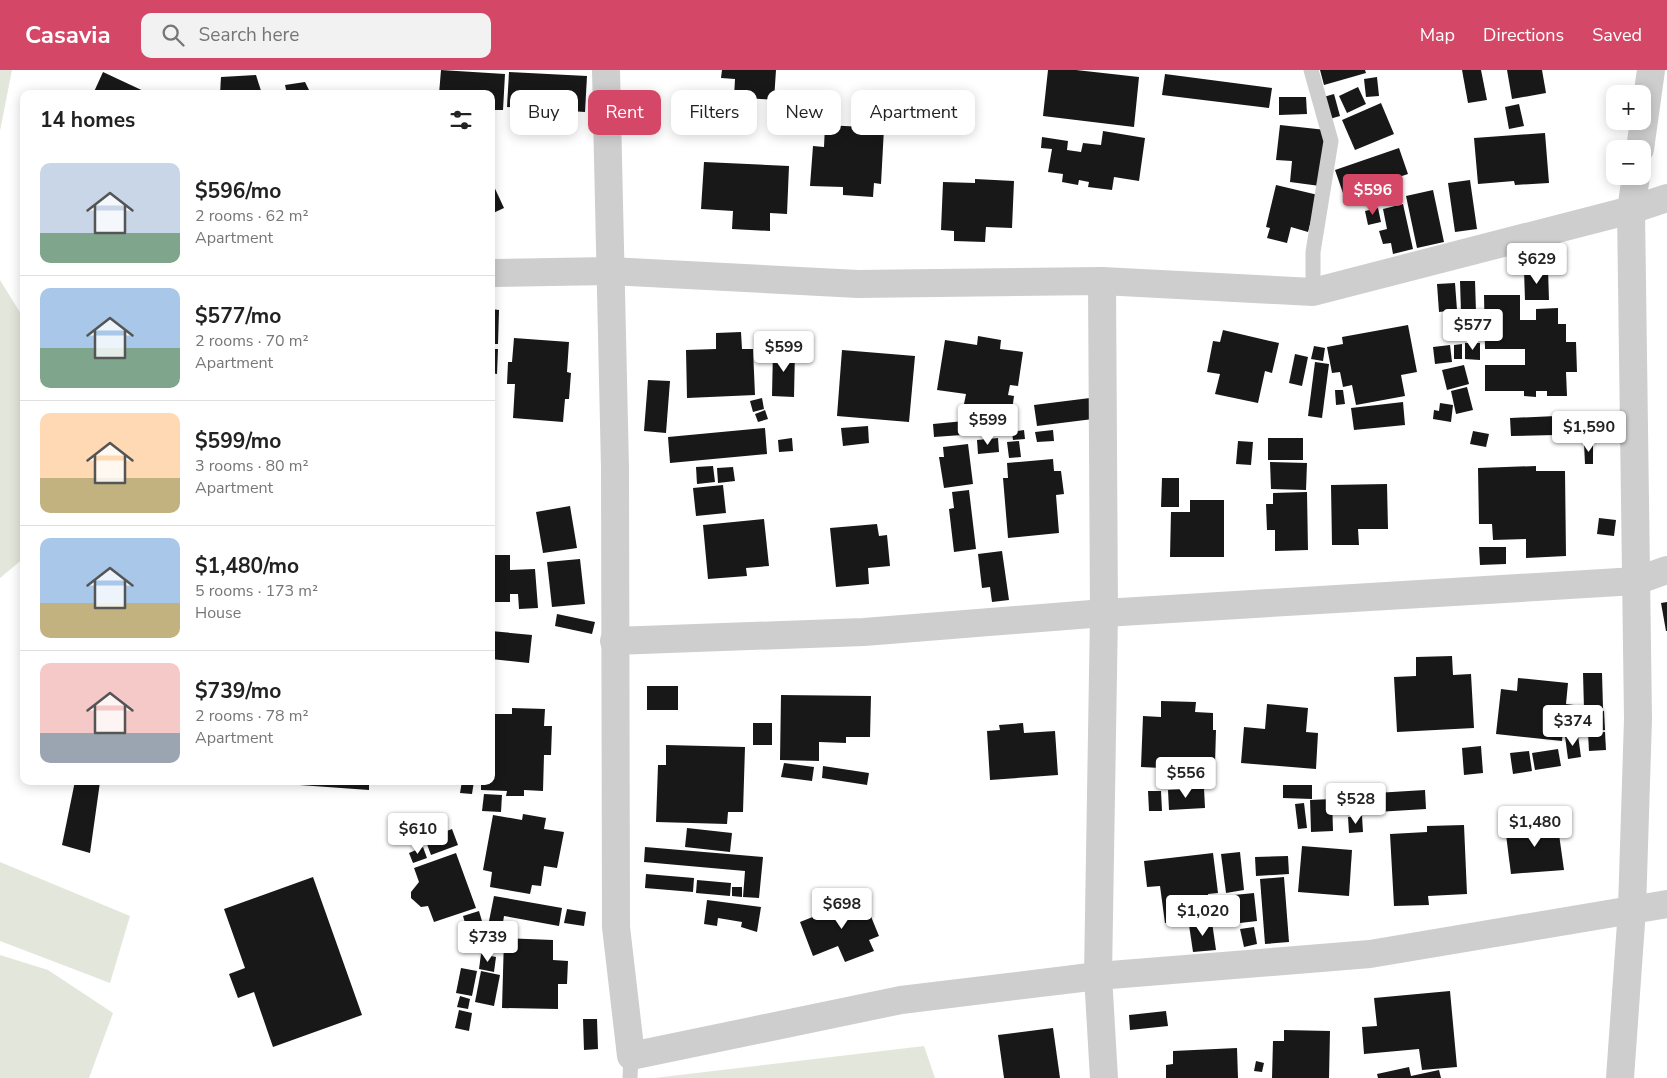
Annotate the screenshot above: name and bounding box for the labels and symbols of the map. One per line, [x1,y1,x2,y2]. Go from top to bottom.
pin: $596 [1343,174,1403,216]
pin: $629 [1507,242,1567,285]
pin: $577 [1443,308,1503,351]
pin: $599 [754,330,814,373]
pin: $599 [958,404,1018,446]
pin: $1,590 [1548,410,1630,453]
pin: $374 [1543,704,1603,747]
pin: $556 [1156,756,1216,799]
pin: $528 [1326,782,1386,825]
pin: $1,480 [1494,806,1576,848]
pin: $610 [388,812,448,855]
pin: $698 [812,888,872,930]
pin: $1,020 [1162,894,1244,937]
pin: $739 [458,920,518,963]

